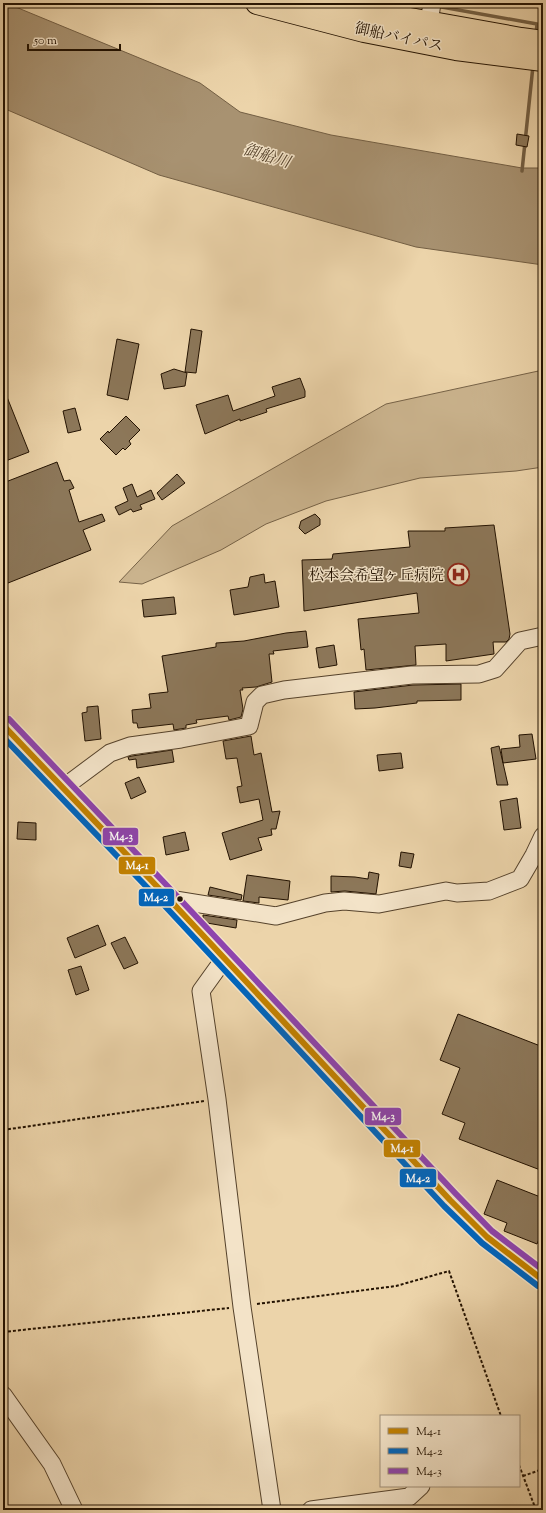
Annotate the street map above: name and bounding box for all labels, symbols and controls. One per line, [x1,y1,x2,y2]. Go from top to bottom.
street label: 御船バイパス [353,19,445,58]
scale bar [28,26,120,52]
text: 50 m [33,32,57,50]
water label: 御船川 [240,139,294,176]
hospital icon: 松本会希望ヶ丘病院 [446,562,472,588]
place label: 松本会希望ヶ丘病院 [309,566,444,587]
line badge: M4-3 [102,827,139,846]
text: M4-3 [108,829,133,845]
line badge: M4-1 [118,856,156,875]
text: M4-1 [125,858,149,874]
line badge: M4-2 [138,888,175,907]
text: M4-2 [143,890,169,906]
unlabelled marker [175,894,185,904]
line badge: M4-3 [364,1107,402,1126]
text: M4-3 [370,1109,395,1125]
line badge: M4-1 [383,1139,421,1158]
text: M4-1 [390,1141,414,1157]
line badge: M4-2 [399,1168,437,1188]
text: M4-2 [405,1171,431,1187]
legend [380,1415,520,1487]
text: M4-1 [416,1423,441,1441]
text: M4-2 [416,1443,443,1461]
text: M4-3 [416,1463,442,1481]

